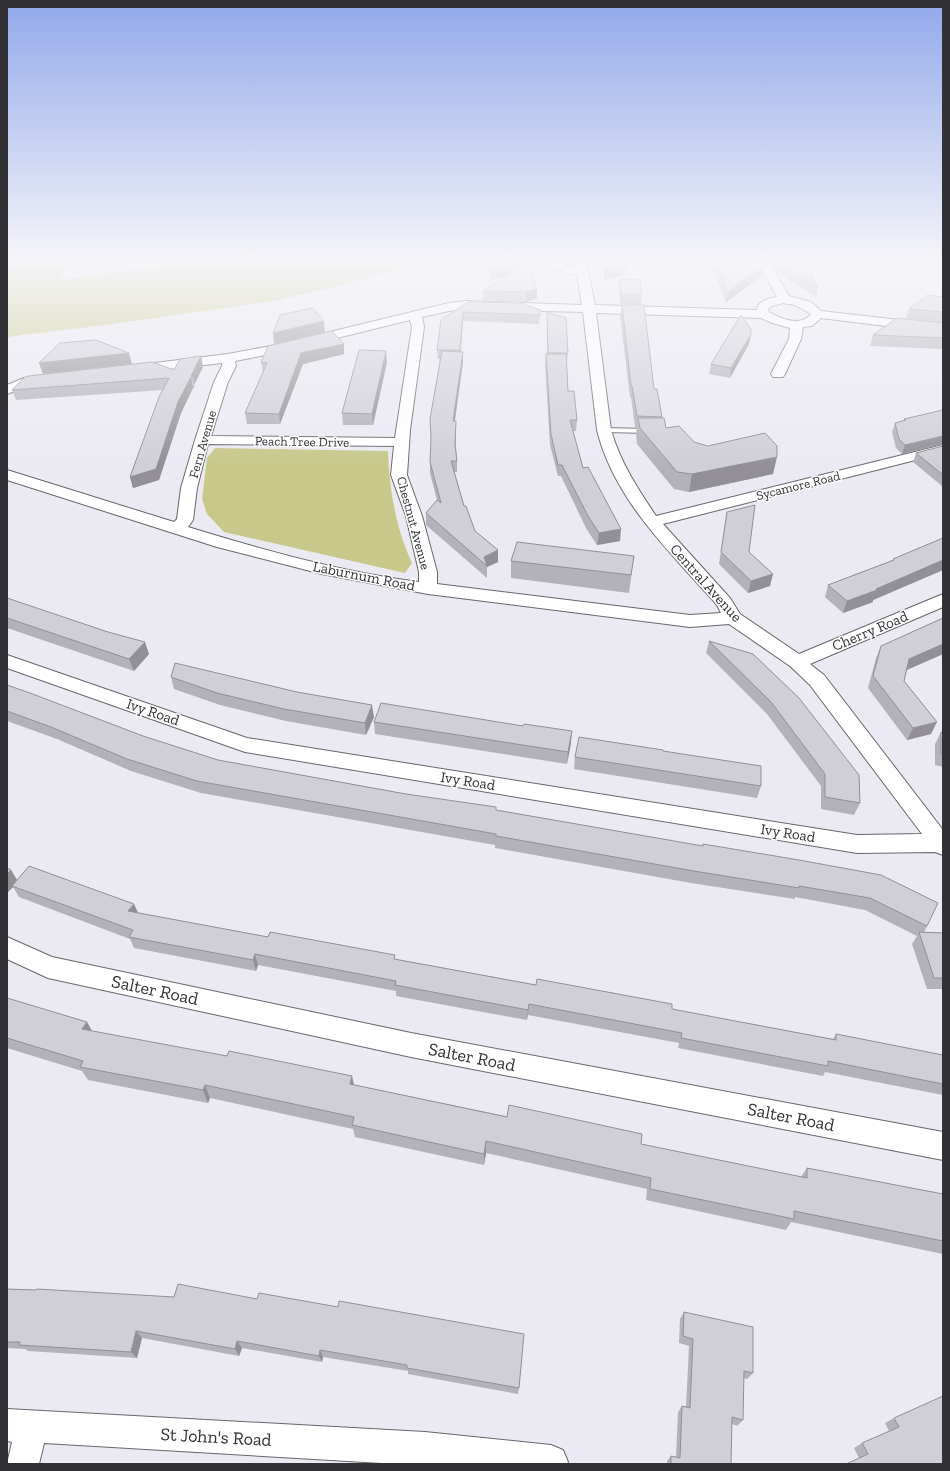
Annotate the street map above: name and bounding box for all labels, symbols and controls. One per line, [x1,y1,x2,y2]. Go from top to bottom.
street label: Fern Avenue [186,409,219,480]
street label: Peach Tree Drive [255,433,349,450]
street label: Sycamore Road [755,468,842,503]
street label: Chestnut Avenue [394,475,433,571]
street label: Central Avenue [666,540,746,626]
street label: Laburnum Road [311,557,417,595]
street label: Cherry Road [829,607,911,655]
street label: Ivy Road [124,695,183,730]
street label: Ivy Road [439,768,497,794]
street label: Ivy Road [759,820,817,846]
street label: Salter Road [110,970,201,1010]
street label: Salter Road [427,1038,518,1076]
street label: Salter Road [746,1098,837,1136]
street label: St John's Road [160,1423,272,1451]

